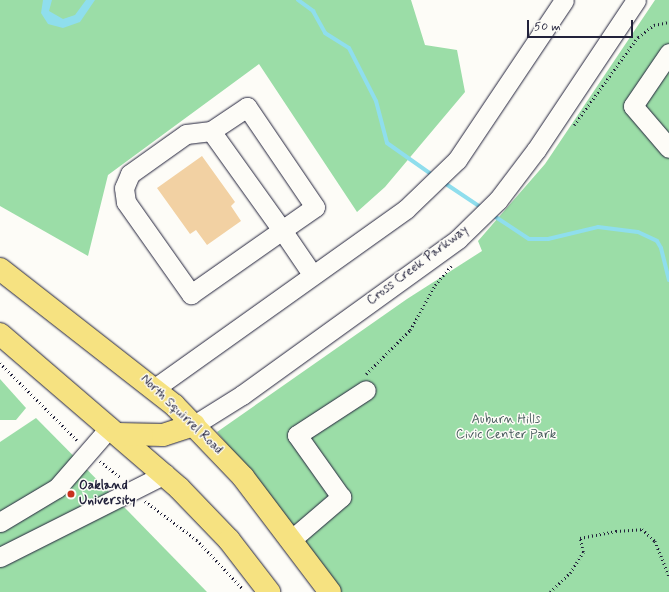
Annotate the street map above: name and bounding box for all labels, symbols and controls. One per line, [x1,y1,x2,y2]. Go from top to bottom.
scale bar [529,12,635,38]
text: 50 m [534,19,561,35]
street label: Cross Creek Parkway [366,224,470,308]
street label: North Squirrel Road [137,372,225,458]
park label: Auburn Hills Civic Center Park [456,413,556,444]
place label: Oakland University [79,479,135,510]
marker: Oakland University [66,489,76,499]

